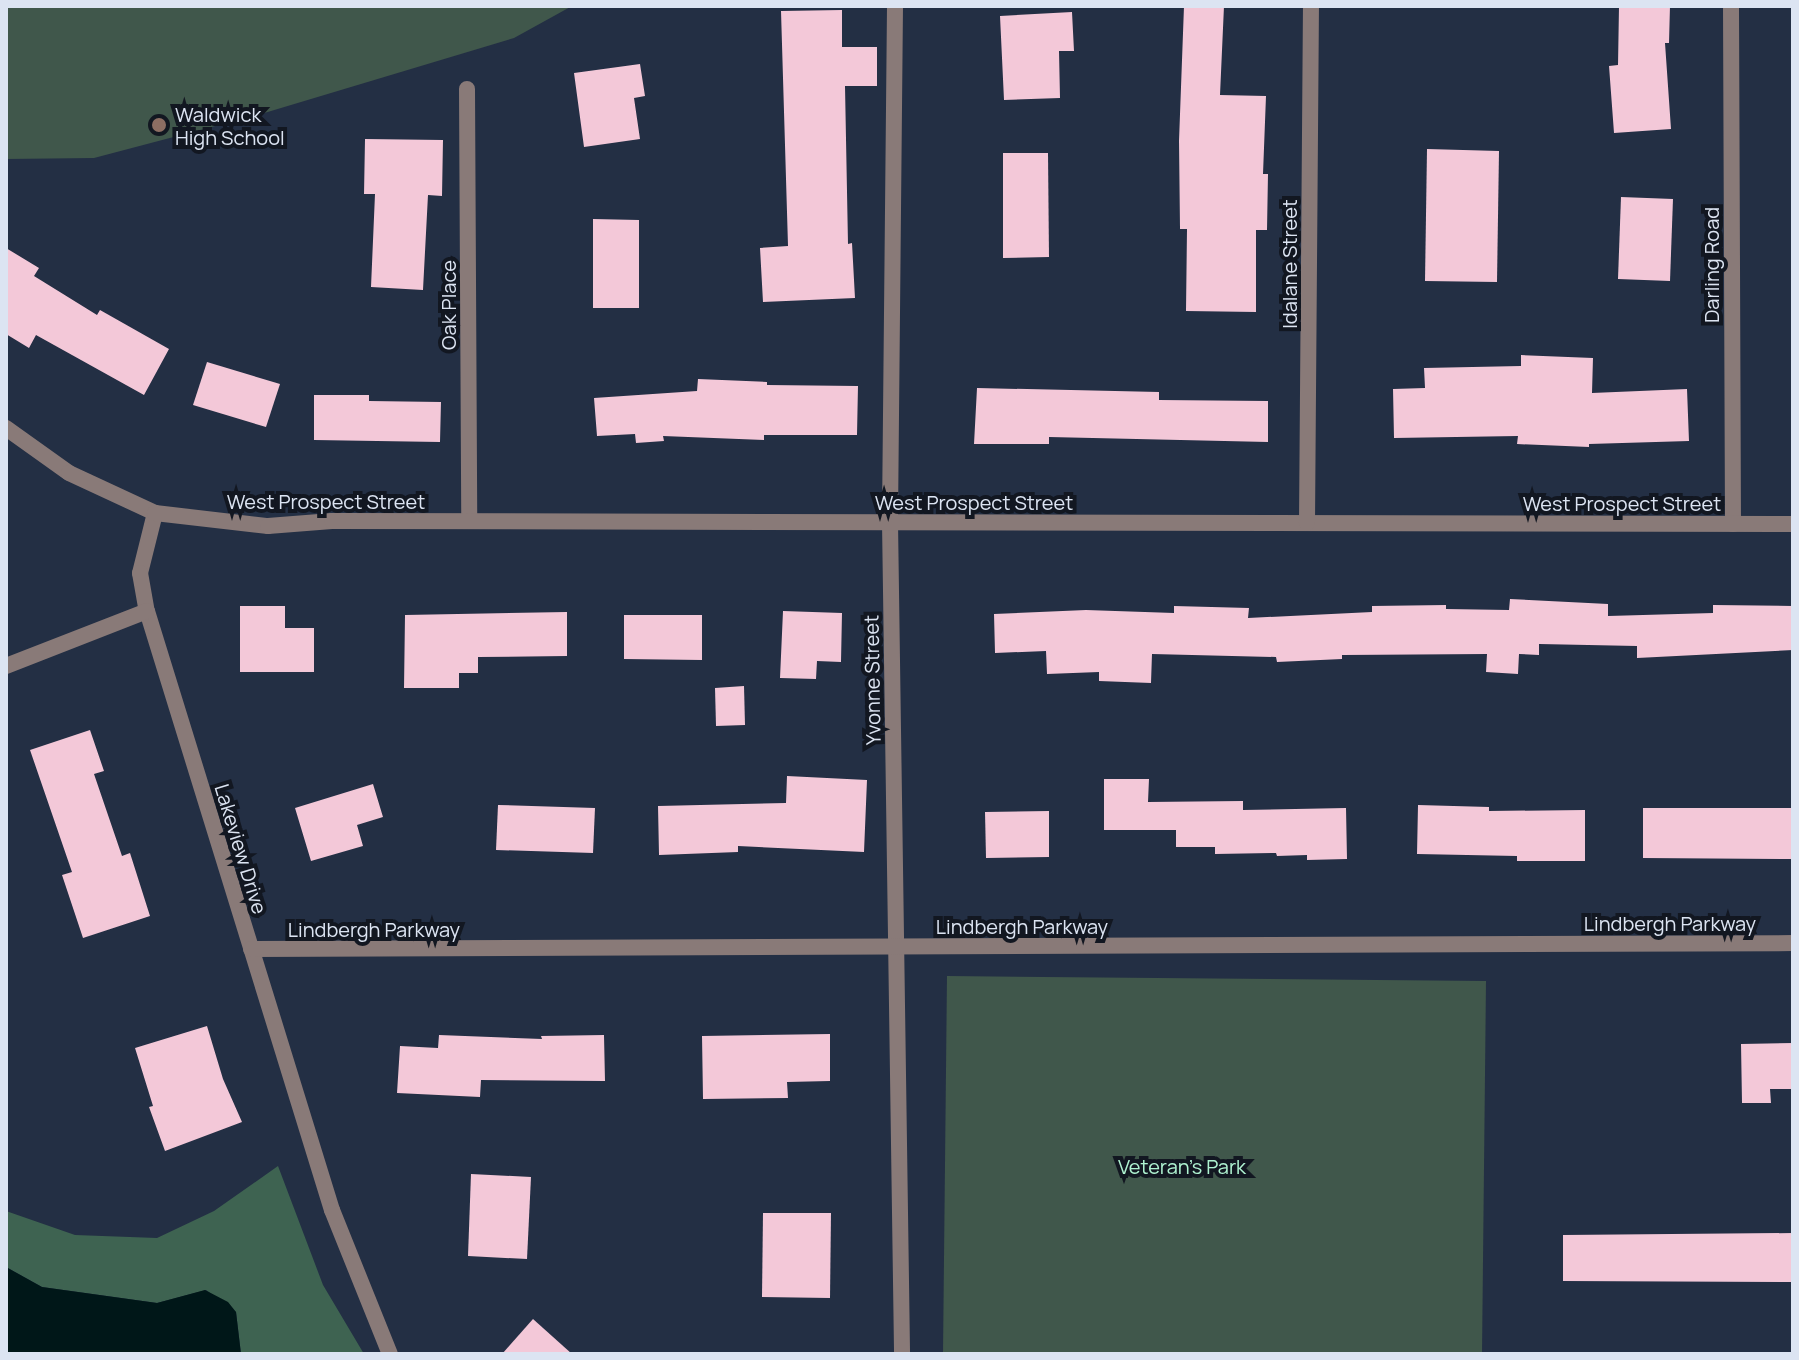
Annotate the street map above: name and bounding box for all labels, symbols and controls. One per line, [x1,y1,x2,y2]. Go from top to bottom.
place label: Waldwick High School [175,102,285,149]
marker: Waldwick High School [150,116,168,134]
street label: Idalane Street [1277,199,1301,329]
street label: Darling Road [1699,207,1723,323]
street label: Oak Place [436,260,460,350]
street label: West Prospect Street [227,489,425,513]
street label: West Prospect Street [875,490,1073,514]
street label: West Prospect Street [1523,491,1721,515]
street label: Yvonne Street [859,615,885,745]
street label: Lakeview Drive [210,781,272,917]
street label: Lindbergh Parkway [1584,911,1756,935]
street label: Lindbergh Parkway [936,914,1108,938]
street label: Lindbergh Parkway [288,917,460,941]
park label: Veteran's Park [1118,1154,1246,1178]

